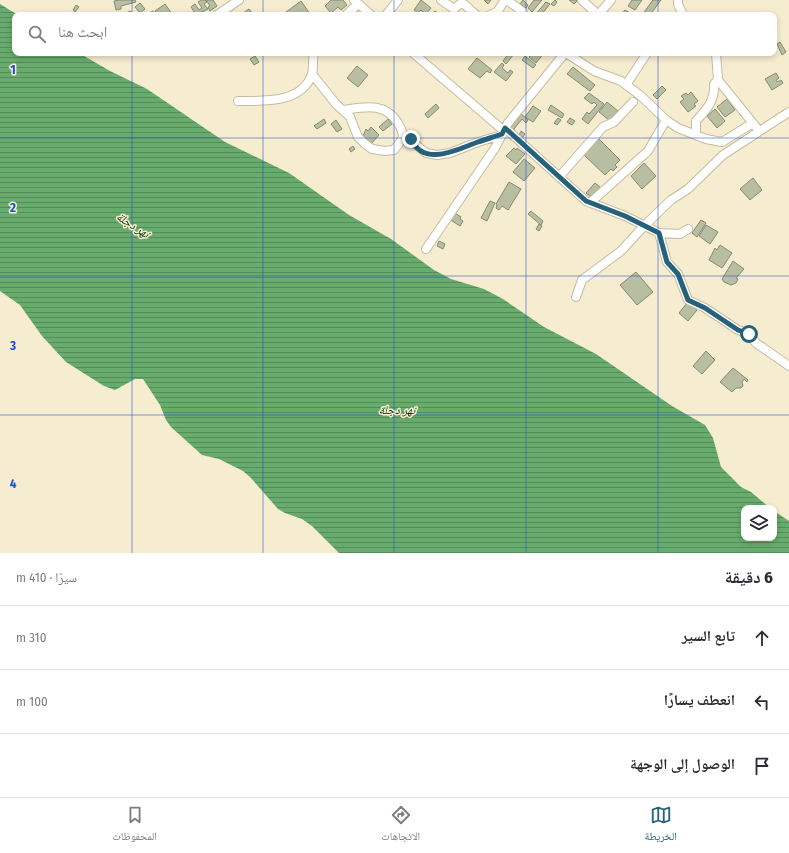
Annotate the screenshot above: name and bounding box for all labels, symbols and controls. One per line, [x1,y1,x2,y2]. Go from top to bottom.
search box [12,12,777,56]
icon: search [26,23,48,45]
text: ابحث هنا [58,23,107,41]
text: 1 [10,62,16,77]
route end [402,130,420,148]
text: 2 [9,200,16,215]
water label: نهر دجلة [114,209,154,242]
route start [740,325,758,343]
text: 3 [9,338,16,353]
water label: نهر دجلة [379,403,418,417]
text: 4 [10,476,17,491]
map controls [741,505,777,541]
button: layers [741,505,777,541]
text: 6 دقيقة [725,567,773,588]
text: سيرًا · 410 m [16,570,77,585]
text: تابع السير [682,627,735,645]
icon: ahead [751,627,773,649]
text: 310 m [16,630,46,645]
text: انعطف يسارًا [664,691,735,709]
icon: left [751,691,773,713]
text: 100 m [16,694,48,709]
text: الوصول إلى الوجهة [630,755,735,773]
icon: arrive [751,755,773,777]
tab: المحفوظات [112,804,157,847]
tab: الاتجاهات [381,804,420,847]
tab: الخريطة [644,804,677,847]

